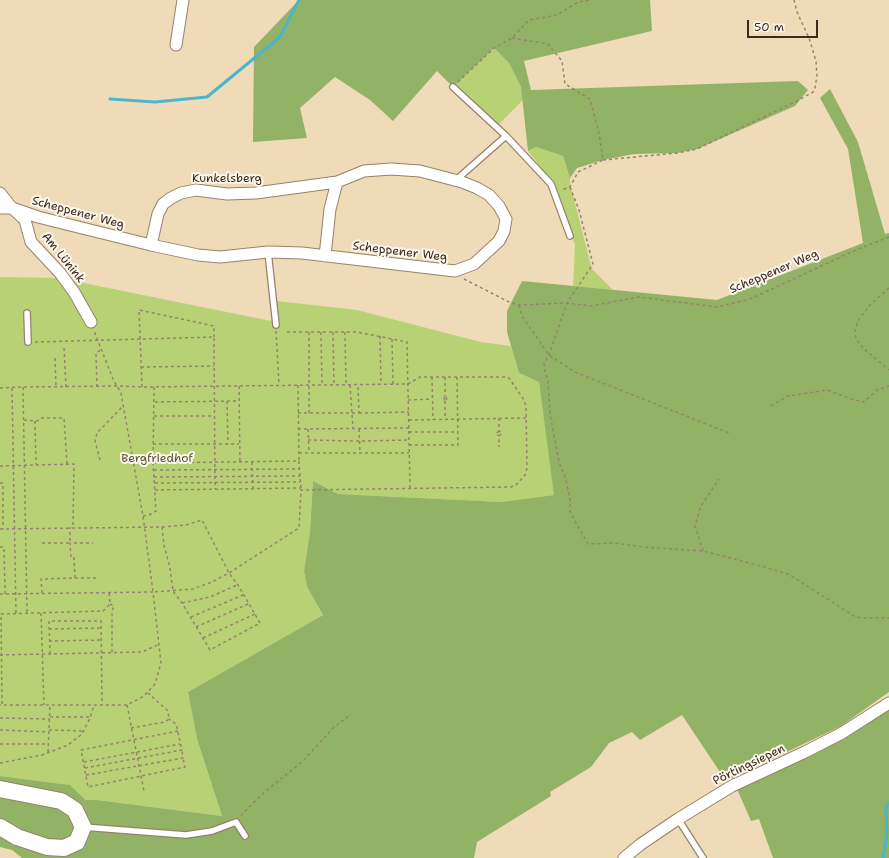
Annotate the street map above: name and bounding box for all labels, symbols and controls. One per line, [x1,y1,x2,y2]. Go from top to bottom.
scale bar [749,12,820,38]
text: 50 m [754,19,784,35]
street label: Kunkelsberg [192,172,262,186]
street label: Scheppener Weg [30,194,126,232]
street label: Am Lünink [38,230,88,286]
street label: Scheppener Weg [352,239,448,265]
street label: Scheppener Weg [727,247,821,297]
park label: Bergfriedhof [121,452,193,466]
street label: Pörtingsiepen [711,741,787,789]

